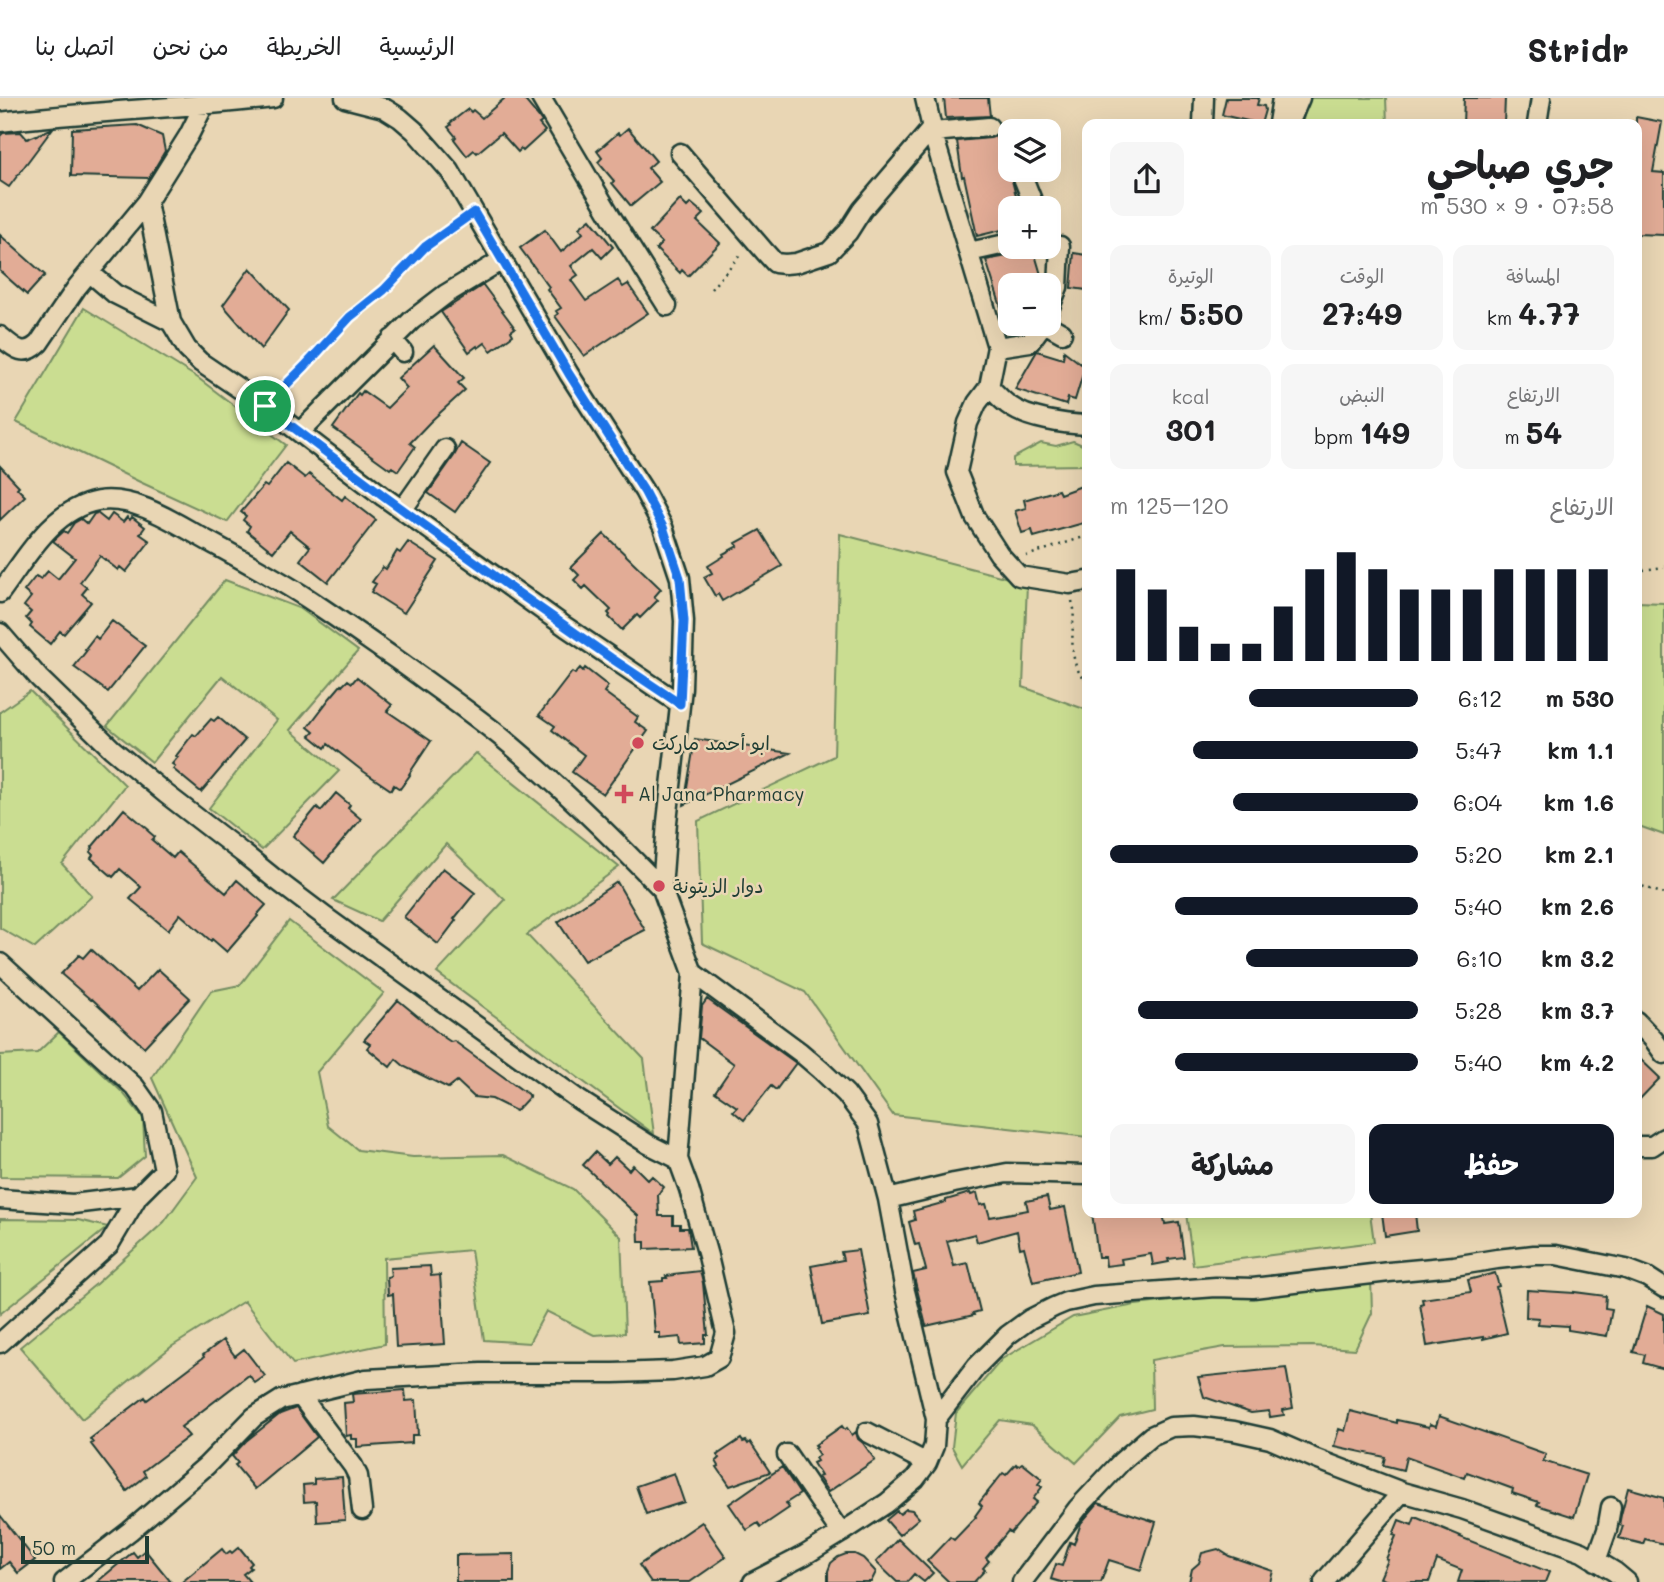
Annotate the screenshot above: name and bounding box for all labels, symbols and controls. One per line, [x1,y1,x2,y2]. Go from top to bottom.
text: Stridr [1527,27,1629,70]
text: اتصل بنا [35,30,114,61]
text: من نحن [152,30,229,61]
text: الخريطة [267,30,342,61]
text: الرئيسية [380,30,455,61]
map controls [998,119,1061,336]
button: layers [998,119,1061,182]
text: جري صباحي [1427,139,1614,189]
button: share [1110,142,1184,216]
text: 07:58 · 9 × 530 m [1420,190,1614,220]
button: + [998,196,1061,259]
text: الوتيرة [1168,263,1214,288]
text: الوقت [1340,263,1384,288]
text: المسافة [1506,263,1560,288]
button: − [998,273,1061,336]
text: 5:50 [1179,293,1243,333]
text: 27:49 [1322,293,1402,333]
text: 4.77 [1518,293,1580,333]
text: /km [1138,305,1179,330]
text: km [1487,305,1518,330]
pin [235,376,295,436]
text: النبض [1339,382,1385,407]
text: الارتفاع [1507,382,1560,407]
text: kcal [1172,384,1210,409]
icon: arrive [246,387,284,425]
text: 301 [1165,409,1216,449]
text: 149 [1359,412,1410,452]
text: 54 [1526,412,1562,452]
text: bpm [1314,424,1359,449]
text: m [1504,424,1526,449]
text: 120–125 m [1110,490,1228,520]
text: الارتفاع [1550,491,1614,521]
text: 6:12 [1458,683,1502,713]
text: 530 m [1545,683,1614,713]
place label: ابو أحمد ماركت [652,730,770,755]
marker: ابو أحمد ماركت [630,735,646,751]
text: 5:47 [1455,735,1502,765]
text: 1.1 km [1548,735,1614,765]
place label: Al Jana Pharmacy [638,781,804,806]
marker: Al Jana Pharmacy [616,786,632,802]
text: 6:04 [1453,787,1502,817]
text: 1.6 km [1544,787,1614,817]
text: 5:20 [1454,839,1502,869]
text: 2.1 km [1545,839,1614,869]
place label: دوار الزيتونة [673,873,764,899]
marker: دوار الزيتونة [651,878,667,894]
text: 5:40 [1454,891,1502,921]
text: 2.6 km [1541,891,1614,921]
text: 6:10 [1457,943,1502,973]
text: 3.2 km [1541,943,1614,973]
text: 5:28 [1455,995,1502,1025]
text: 3.7 km [1541,995,1614,1025]
text: 5:40 [1454,1047,1502,1077]
text: 4.2 km [1541,1047,1614,1077]
button: مشاركة [1110,1124,1355,1204]
button: حفظ [1369,1124,1614,1204]
scale bar [21,1533,149,1565]
text: 50 m [32,1535,76,1560]

